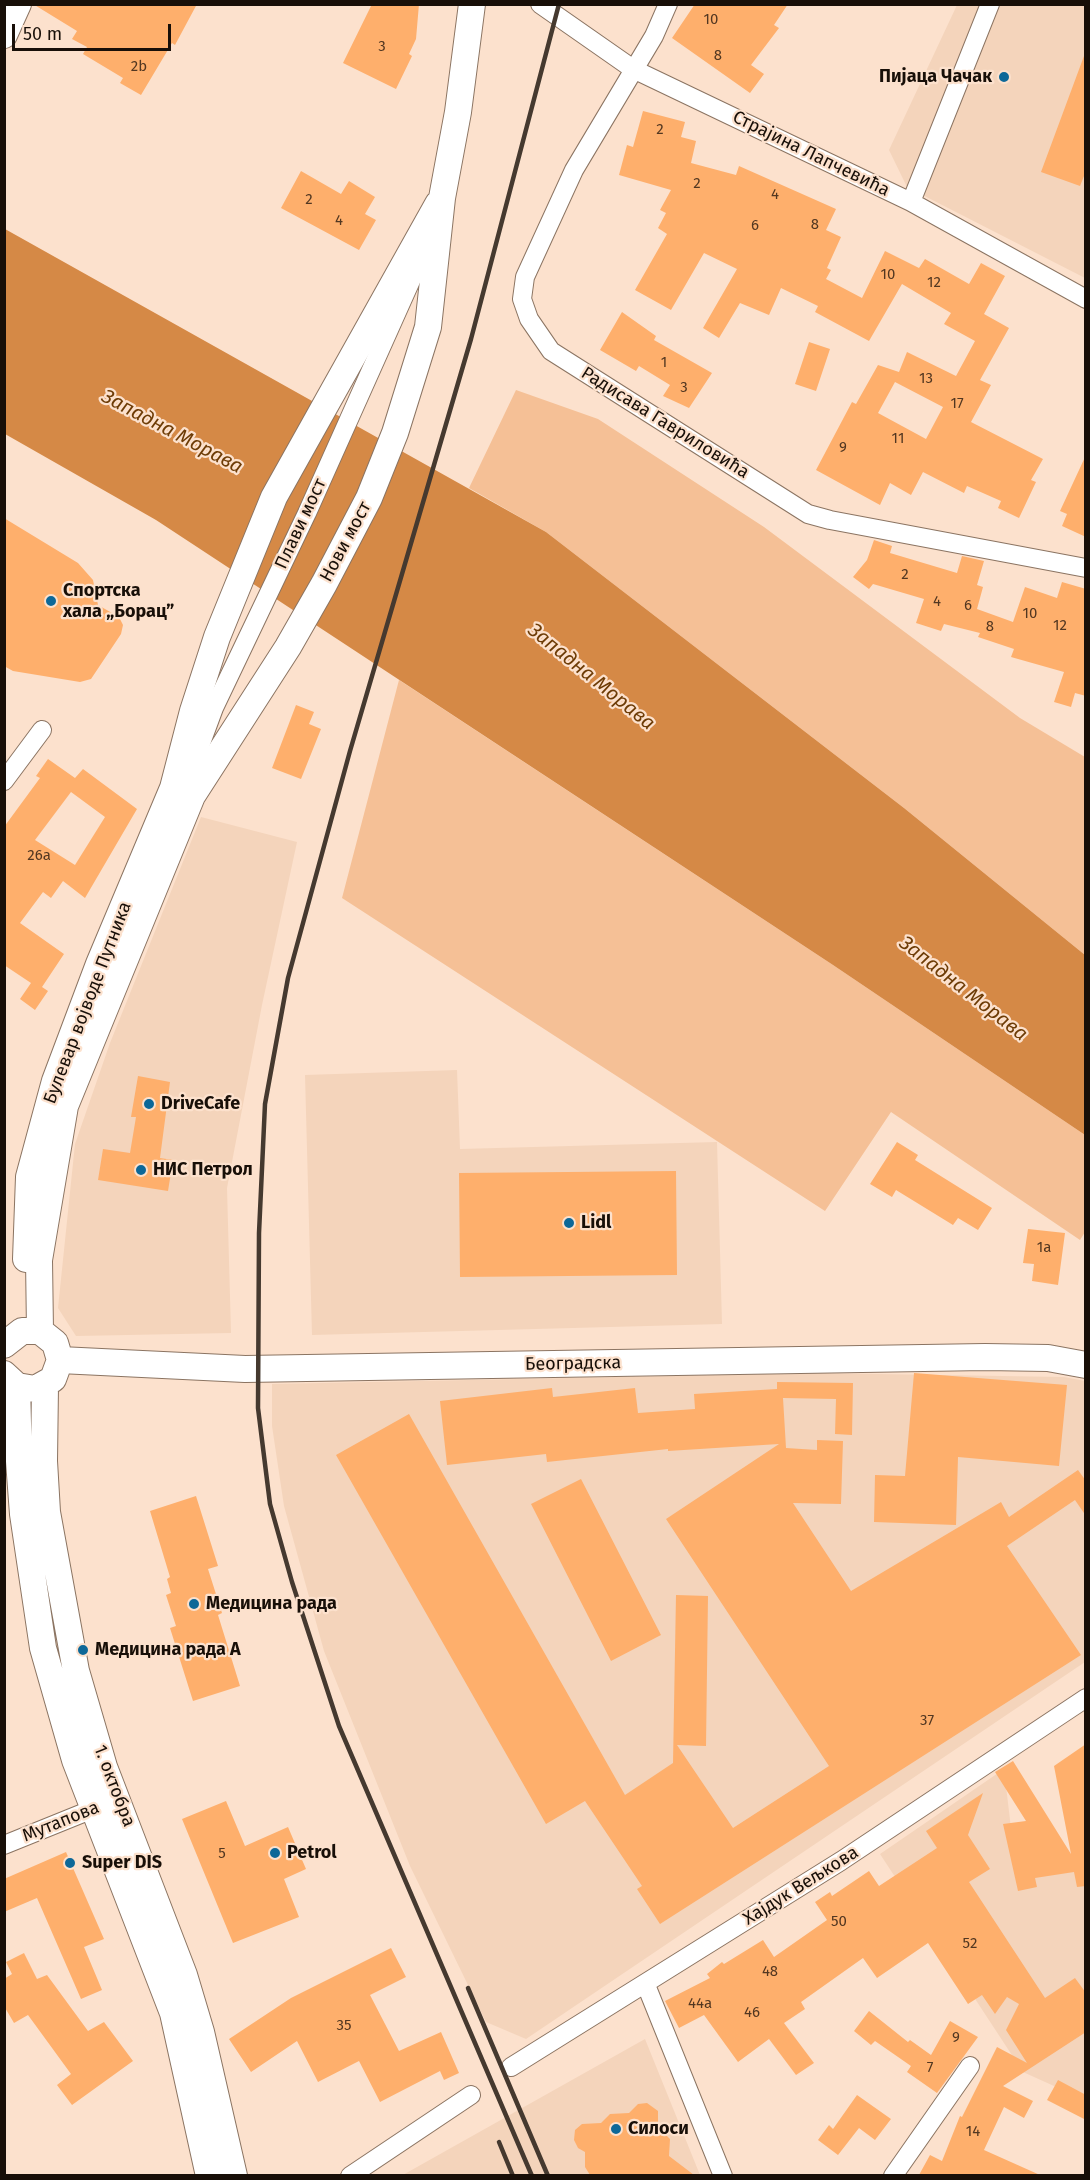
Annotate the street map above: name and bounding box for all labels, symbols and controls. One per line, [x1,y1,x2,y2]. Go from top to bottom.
house number: 10 [704,11,718,29]
scale bar [15,12,174,50]
text: 50 m [23,23,62,45]
house number: 3 [378,38,386,56]
house number: 8 [714,47,722,65]
house number: 2b [131,58,147,76]
place label: Пијаца Чачак [879,66,992,88]
marker: Пијаца Чачак [997,70,1011,84]
street label: Страјина Лапчевића [729,107,893,201]
house number: 2 [656,121,664,139]
house number: 2 [693,175,701,193]
house number: 4 [771,186,779,204]
house number: 2 [305,191,313,209]
house number: 4 [335,212,343,230]
house number: 8 [811,216,819,234]
house number: 6 [751,217,759,235]
house number: 10 [881,266,895,284]
house number: 12 [927,274,941,292]
house number: 1 [661,354,667,372]
street label: Радисава Гавриловића [577,362,753,484]
house number: 13 [919,370,933,388]
house number: 3 [680,379,688,397]
water label: Западна Морава [97,385,247,479]
house number: 17 [950,395,964,413]
house number: 11 [892,430,904,448]
house number: 9 [839,439,847,457]
street label: Плави мост [271,475,331,573]
street label: Нови мост [316,498,376,586]
house number: 2 [901,566,909,584]
place label: Спортска хала „Борац” [63,580,174,622]
house number: 4 [933,593,941,611]
marker: Спортска хала „Борац” [44,594,58,608]
house number: 6 [964,597,972,615]
house number: 10 [1023,605,1037,623]
house number: 12 [1053,617,1067,635]
water label: Западна Морава [523,618,659,736]
house number: 8 [986,618,994,636]
house number: 26a [27,847,51,865]
street label: Булевар војводе Путника [39,899,137,1107]
water label: Западна Морава [894,931,1032,1047]
place label: DriveCafe [161,1093,240,1115]
marker: DriveCafe [142,1097,156,1111]
place label: НИС Петрол [153,1159,253,1181]
marker: НИС Петрол [134,1163,148,1177]
place label: Lidl [581,1212,611,1234]
marker: Lidl [562,1216,576,1230]
house number: 1a [1037,1239,1051,1257]
street label: Београдска [525,1352,621,1376]
place label: Медицина рада [206,1593,337,1615]
marker: Медицина рада [187,1597,201,1611]
place label: Медицина рада А [95,1639,241,1661]
marker: Медицина рада А [76,1643,90,1657]
house number: 37 [920,1712,934,1730]
street label: 1. октобра [89,1742,139,1830]
street label: Мутапова [19,1797,103,1847]
place label: Petrol [287,1842,337,1864]
street label: Хајдук Вељкова [739,1842,863,1930]
house number: 5 [218,1845,226,1863]
marker: Petrol [268,1846,282,1860]
place label: Super DIS [82,1852,162,1874]
marker: Super DIS [63,1856,77,1870]
house number: 50 [831,1913,847,1931]
house number: 52 [963,1935,977,1953]
house number: 48 [762,1963,778,1981]
house number: 44a [688,1995,712,2013]
house number: 46 [744,2004,760,2022]
house number: 35 [337,2017,351,2035]
house number: 9 [952,2029,960,2047]
house number: 7 [927,2059,933,2077]
place label: Силоси [628,2118,689,2140]
marker: Силоси [609,2122,623,2136]
house number: 14 [966,2123,980,2141]

